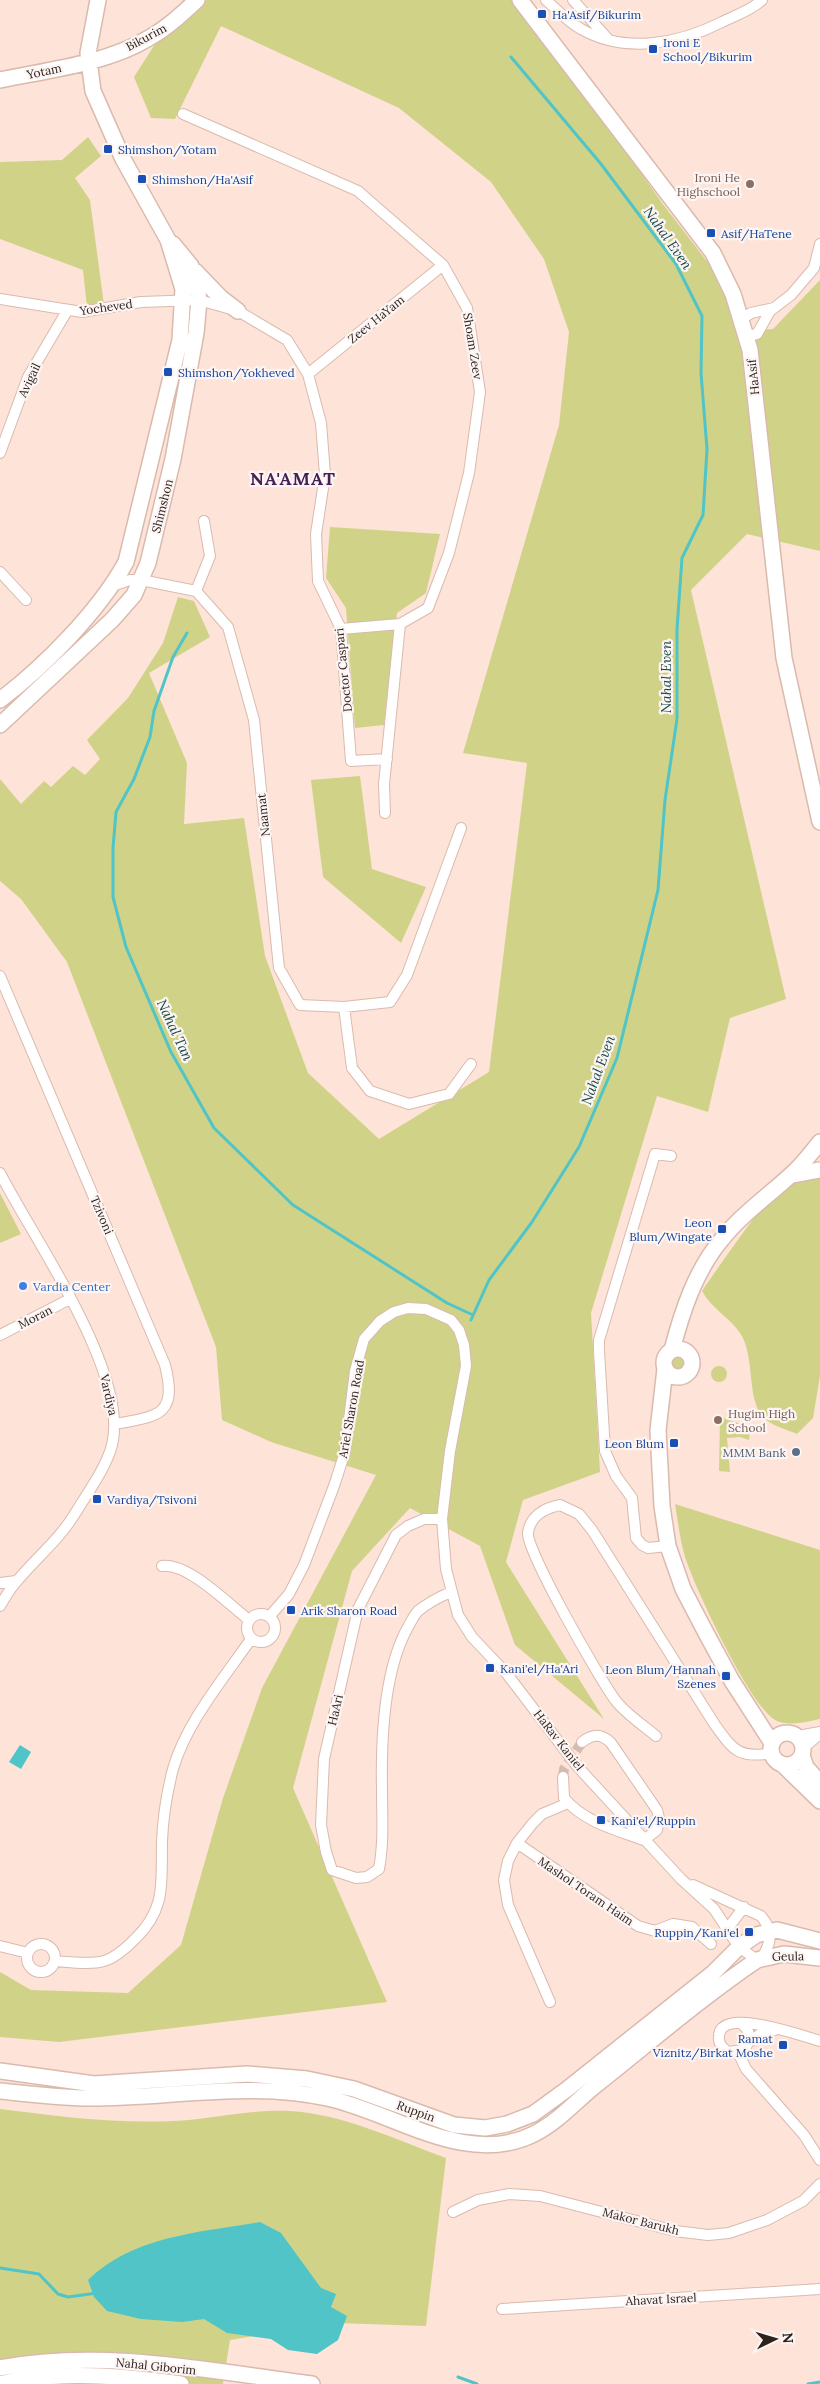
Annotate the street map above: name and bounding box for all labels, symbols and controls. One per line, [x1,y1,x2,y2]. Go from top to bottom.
place label: Ha'Asif/Bikurim [552,7,642,23]
marker: Ha'Asif/Bikurim [536,8,548,20]
street label: Bikurim [123,20,169,54]
place label: Ironi E School/Bikurim [663,35,753,65]
marker: Ironi E School/Bikurim [647,43,659,55]
street label: Yotam [24,60,63,82]
place label: Shimshon/Yotam [118,142,217,158]
marker: Shimshon/Yotam [102,143,114,155]
place label: Ironi He Highschool [677,170,740,199]
place label: Shimshon/Ha'Asif [152,172,254,188]
marker: Shimshon/Ha'Asif [136,173,148,185]
marker: Ironi He Highschool [744,178,756,190]
water label: Nahal Even [640,203,696,273]
place label: Asif/HaTene [720,226,792,242]
marker: Asif/HaTene [705,227,717,239]
street label: Zeev HaYam [345,292,407,346]
street label: Yocheved [78,296,134,318]
street label: Shoam Zeev [460,312,486,381]
street label: HaAsif [744,357,762,396]
street label: Avigail [14,360,43,400]
place label: Shimshon/Yokheved [178,365,295,381]
marker: Shimshon/Yokheved [162,366,174,378]
district label: NA'AMAT [250,467,336,490]
street label: Shimshon [148,477,176,535]
street label: Doctor Caspari [331,627,355,713]
water label: Nahal Even [657,640,675,713]
street label: Naamat [253,793,273,837]
water label: Nahal Tan [153,996,197,1064]
water label: Nahal Even [577,1032,619,1107]
street label: Tzivoni [87,1193,117,1237]
place label: Leon Blum/Wingate [629,1215,712,1245]
marker: Leon Blum/Wingate [716,1223,728,1235]
place label: Vardia Center [32,1279,111,1294]
marker: Vardia Center [17,1280,29,1292]
street label: Moran [15,1302,55,1332]
street label: Ariel Sharon Road [335,1359,367,1460]
street label: Vardiya [97,1372,121,1417]
place label: Hugim High School [728,1406,795,1435]
marker: Hugim High School [712,1414,724,1426]
place label: Leon Blum [605,1436,664,1451]
marker: Leon Blum [668,1437,680,1449]
place label: MMM Bank [722,1445,787,1460]
marker: MMM Bank [790,1446,802,1458]
place label: Vardiya/Tsivoni [106,1492,197,1508]
marker: Vardiya/Tsivoni [91,1493,103,1505]
place label: Arik Sharon Road [300,1603,397,1618]
marker: Arik Sharon Road [285,1604,297,1616]
place label: Kani'el/Ha'Ari [500,1661,578,1677]
marker: Kani'el/Ha'Ari [484,1662,496,1674]
place label: Leon Blum/Hannah Szenes [605,1662,716,1691]
marker: Leon Blum/Hannah Szenes [720,1670,732,1682]
street label: HaAri [324,1693,346,1727]
street label: HaRav Kaniel [531,1707,587,1773]
place label: Kani'el/Ruppin [611,1813,696,1829]
marker: Kani'el/Ruppin [595,1814,607,1826]
street label: Mashol Toram Haim [535,1853,637,1929]
place label: Ruppin/Kani'el [654,1925,739,1941]
marker: Ruppin/Kani'el [743,1926,755,1938]
street label: Geula [772,1948,804,1964]
place label: Ramat Viznitz/Birkat Moshe [652,2031,773,2061]
marker: Ramat Viznitz/Birkat Moshe [777,2039,789,2051]
street label: Ruppin [395,2097,437,2125]
street label: Makor Barukh [601,2204,681,2238]
street label: Ahavat Israel [624,2290,697,2308]
north arrow [750,2314,800,2364]
text: N [779,2332,797,2344]
street label: Nahal Giborim [115,2354,197,2378]

